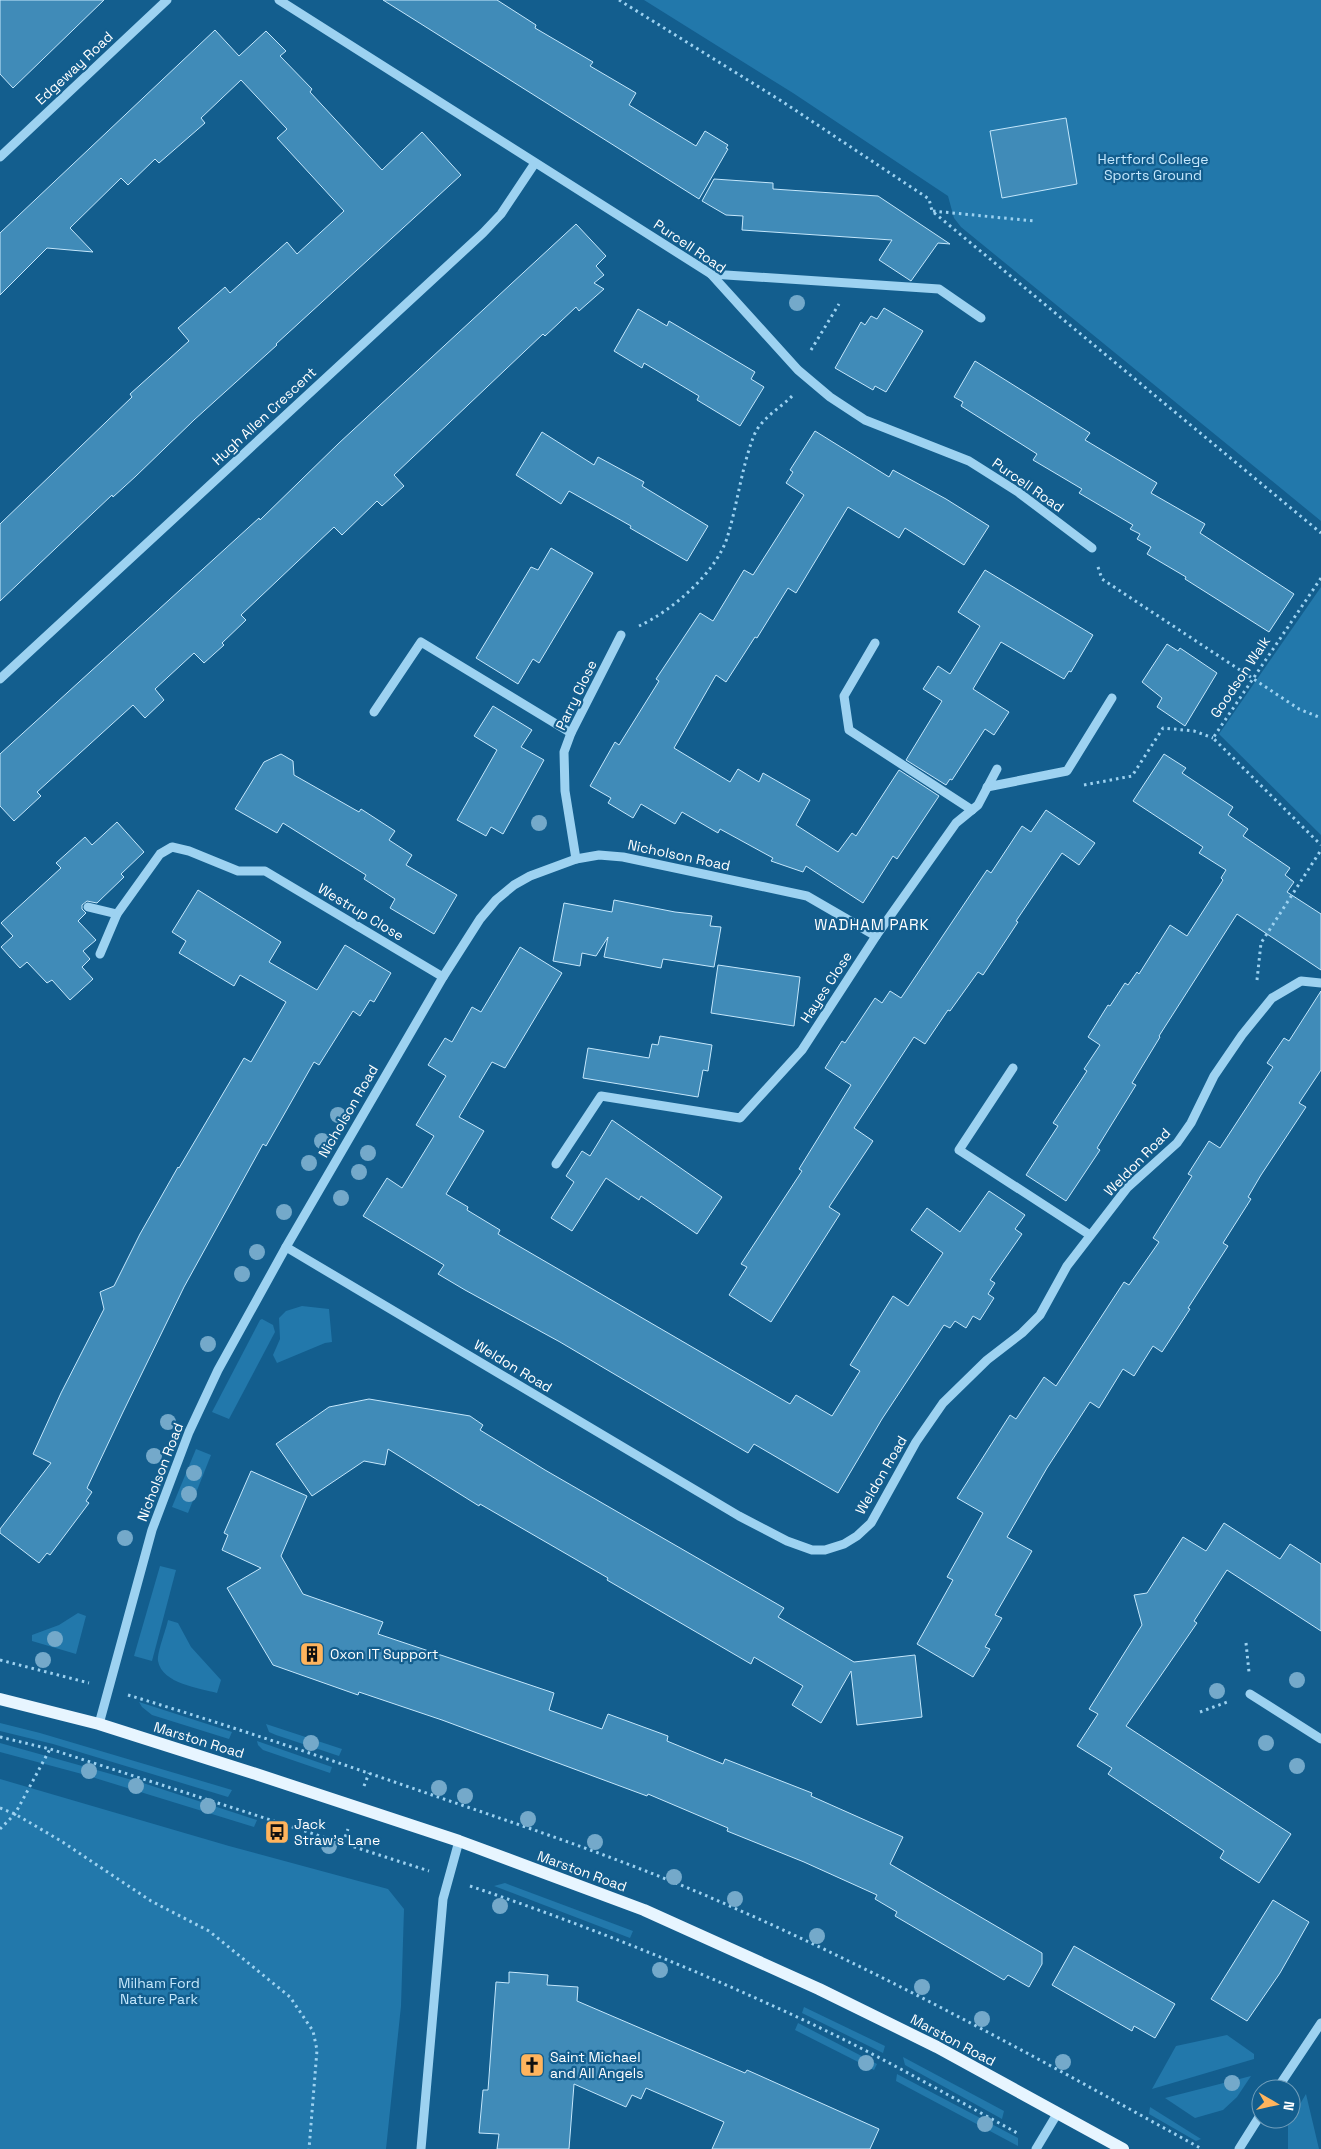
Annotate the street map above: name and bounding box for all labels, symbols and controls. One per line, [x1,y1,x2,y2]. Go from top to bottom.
street label: Edgeway Road [31,27,117,109]
park label: Hertford College Sports Ground [1098,150,1209,184]
street label: Purcell Road [650,215,730,277]
street label: Hugh Allen Crescent [208,363,320,469]
street label: Purcell Road [989,454,1067,516]
street label: Goodson Walk [1206,632,1274,721]
street label: Parry Close [551,657,601,733]
street label: Nicholson Road [626,835,732,875]
street label: Westrup Close [315,879,407,945]
district label: WADHAM PARK [814,915,930,934]
street label: Hayes Close [796,948,856,1026]
street label: Nicholson Road [314,1061,382,1161]
street label: Weldon Road [1100,1124,1174,1200]
street label: Weldon Road [471,1336,555,1396]
street label: Nicholson Road [133,1420,187,1524]
street label: Weldon Road [851,1432,911,1518]
building icon: Oxon IT Support [299,1641,325,1667]
place label: Oxon IT Support [330,1645,438,1663]
street label: Marston Road [151,1718,247,1762]
place label: Jack Straw's Lane [294,1815,380,1849]
bus stop icon: Jack Straw's Lane [264,1819,290,1845]
street label: Marston Road [535,1846,629,1896]
park label: Milham Ford Nature Park [118,1974,200,2008]
street label: Marston Road [907,2010,999,2070]
place label: Saint Michael and All Angels [550,2048,644,2082]
church icon: Saint Michael and All Angels [519,2052,545,2078]
north arrow [1251,2079,1301,2129]
text: N [1279,2100,1298,2112]

